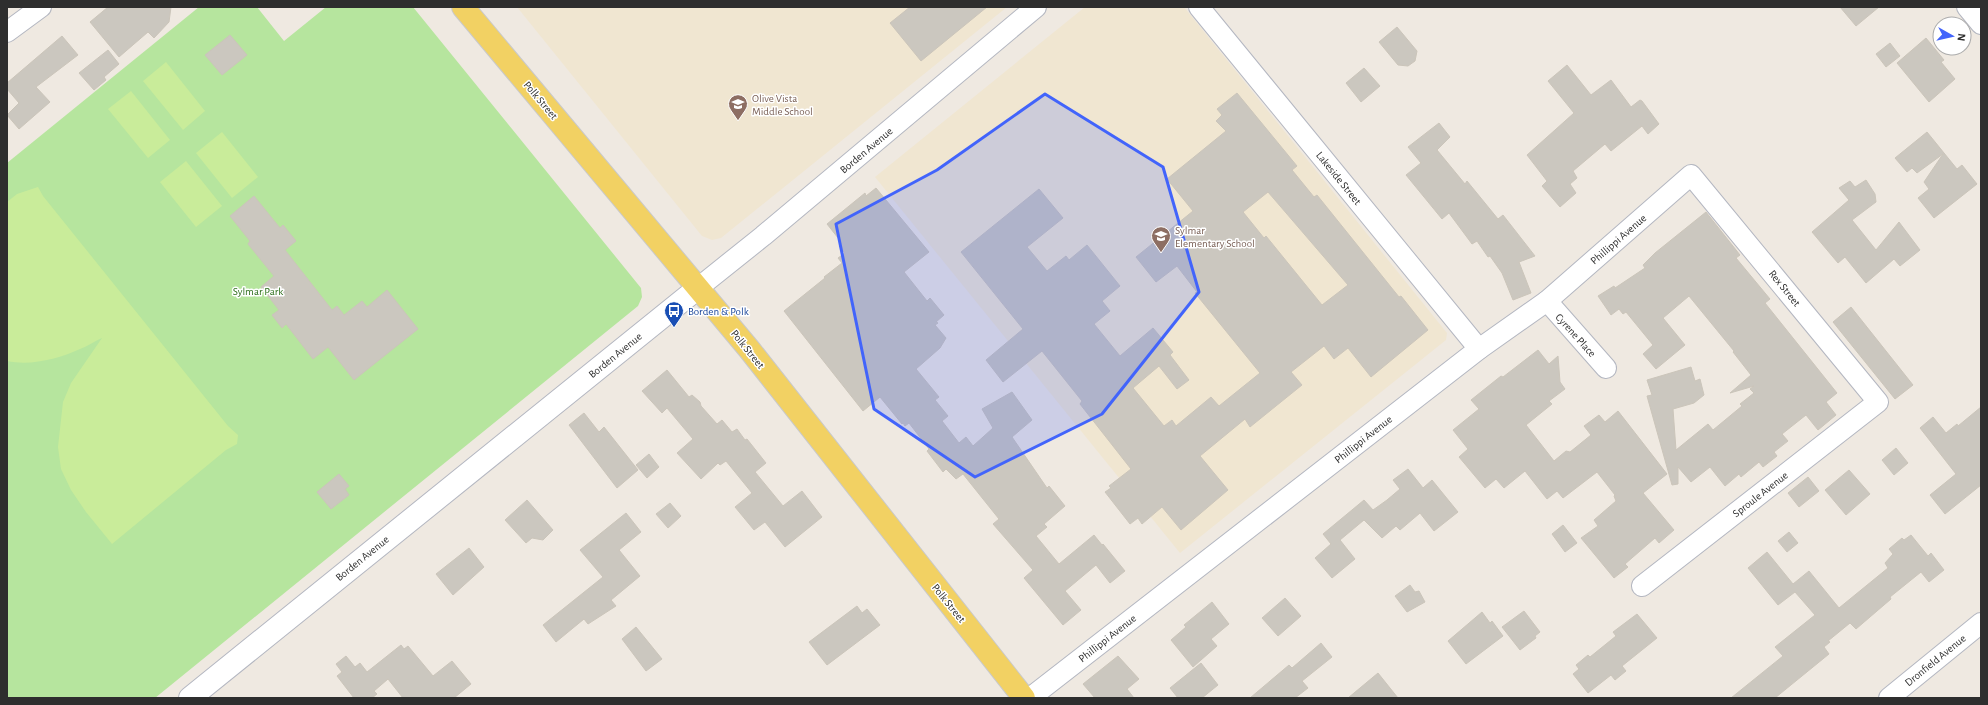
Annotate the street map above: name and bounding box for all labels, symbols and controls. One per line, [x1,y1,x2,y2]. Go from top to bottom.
north arrow [1932,16,1972,56]
text: N [1955,33,1967,42]
street label: Polk Street [522,79,560,122]
school or university icon: Olive Vista Middle School [727,93,749,121]
place label: Olive Vista Middle School [752,93,813,117]
street label: Borden Avenue [838,125,895,175]
street label: Lakeside Street [1314,150,1364,207]
street label: Phillippi Avenue [1588,212,1648,266]
school or university icon: Sylmar Elementary School [1150,225,1172,253]
place label: Sylmar Elementary School [1175,225,1255,249]
street label: Rex Street [1767,268,1803,309]
park label: Sylmar Park [233,286,283,297]
bus stop icon: Borden & Polk [663,300,685,328]
place label: Borden & Polk [688,306,749,317]
street label: Cyrene Place [1553,311,1598,359]
street label: Polk Street [729,328,767,371]
street label: Borden Avenue [587,331,644,380]
street label: Phillippi Avenue [1332,414,1394,465]
street label: Sproule Avenue [1731,469,1790,519]
street label: Borden Avenue [334,534,391,583]
street label: Polk Street [930,582,968,625]
street label: Phillippi Avenue [1076,613,1138,664]
street label: Dronfield Avenue [1903,633,1968,688]

